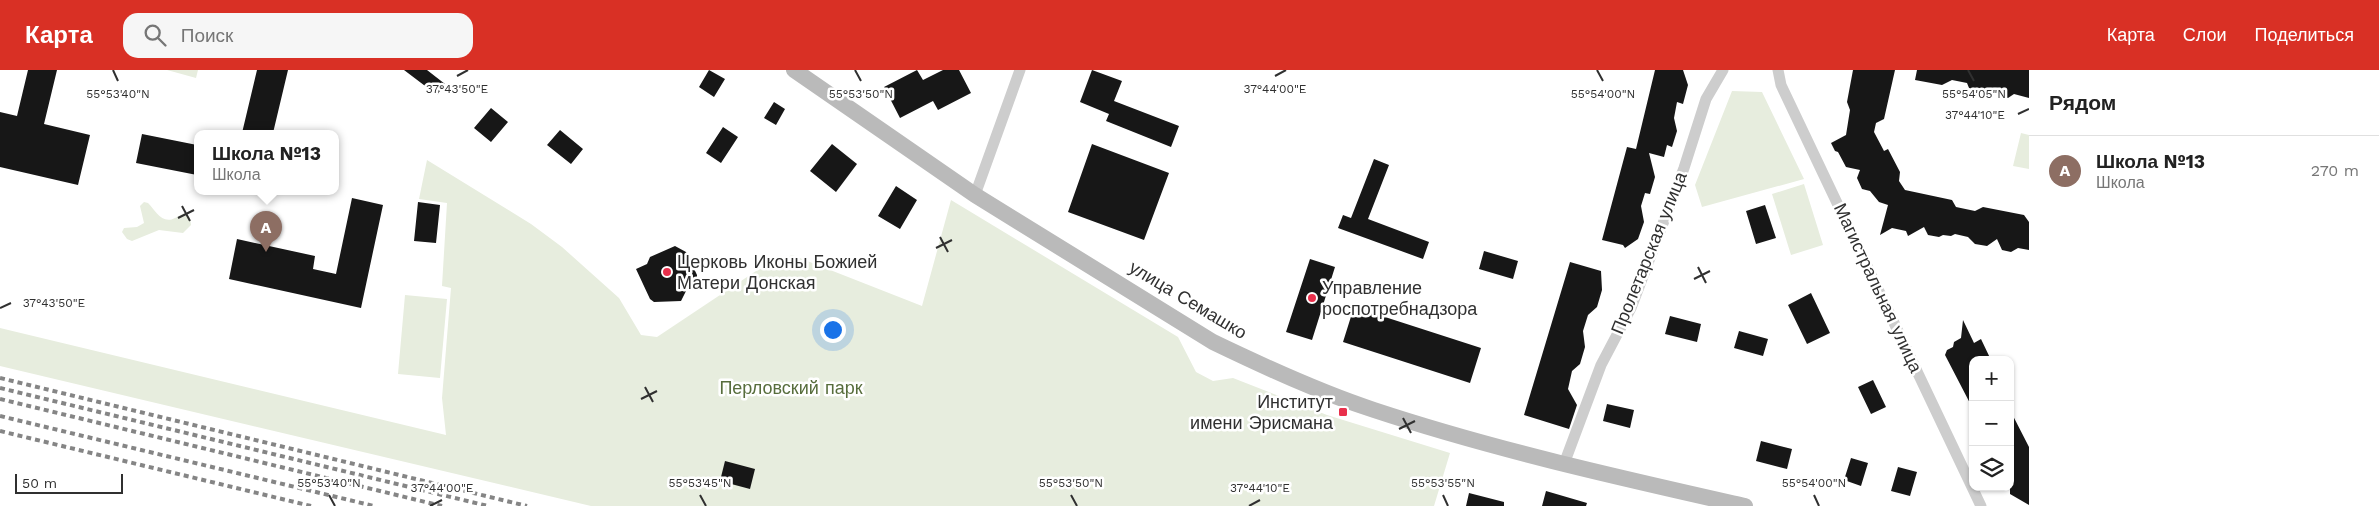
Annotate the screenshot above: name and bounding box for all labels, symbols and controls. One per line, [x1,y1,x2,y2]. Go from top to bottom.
search box [123,13,473,58]
text: Карта [25,21,93,49]
icon: search [141,21,169,49]
text: Поиск [181,24,233,47]
text: Карта [2107,24,2155,45]
text: Слои [2183,24,2227,45]
text: Поделиться [2255,24,2354,45]
text: 37°43'50"E [426,82,489,96]
text: 37°44'00"E [1244,82,1307,96]
text: 55°53'40"N [86,87,150,101]
text: 55°53'50"N [829,87,893,101]
text: 55°54'00"N [1571,87,1635,101]
text: 55°54'05"N [1942,87,2006,101]
text: Рядом [2049,90,2116,115]
text: 37°44'10"E [1945,108,2005,122]
popup [194,130,339,195]
text: Школа №13 [212,142,321,165]
text: Школа №13 [2096,150,2205,173]
text: A [2060,161,2070,180]
text: 270 m [2311,161,2359,180]
text: Школа [212,165,261,184]
street label: Пролетарская улица [1606,168,1691,337]
text: Школа [2096,173,2145,192]
street label: Магистральная улица [1830,200,1927,377]
pin: A [250,211,282,252]
place label: Церковь Иконы Божией Матери Донская [677,251,877,293]
street label: улица Семашко [1126,256,1251,343]
marker: Церковь Иконы Божией Матери Донская [661,266,673,278]
place label: Управление роспотребнадзора [1322,277,1478,319]
marker: Управление роспотребнадзора [1306,292,1318,304]
text: 37°43'50"E [23,296,86,310]
your location [820,317,846,343]
map controls [1969,356,2014,491]
button: + [1969,356,2014,401]
park label: Перловский парк [719,377,863,398]
place label: Институт имени Эрисмана [1190,391,1334,433]
button: − [1969,401,2014,446]
marker: Институт имени Эрисмана [1337,406,1349,418]
button: layers [1969,446,2014,491]
scale bar [15,471,122,494]
text: 50 m [22,475,57,491]
text: 55°53'40"N [297,476,361,490]
text: 55°53'45"N [668,476,732,490]
text: 55°53'50"N [1039,476,1103,490]
text: 55°53'55"N [1411,476,1475,490]
text: 55°54'00"N [1782,476,1846,490]
text: 37°44'00"E [411,481,474,495]
text: 37°44'10"E [1230,481,1290,495]

